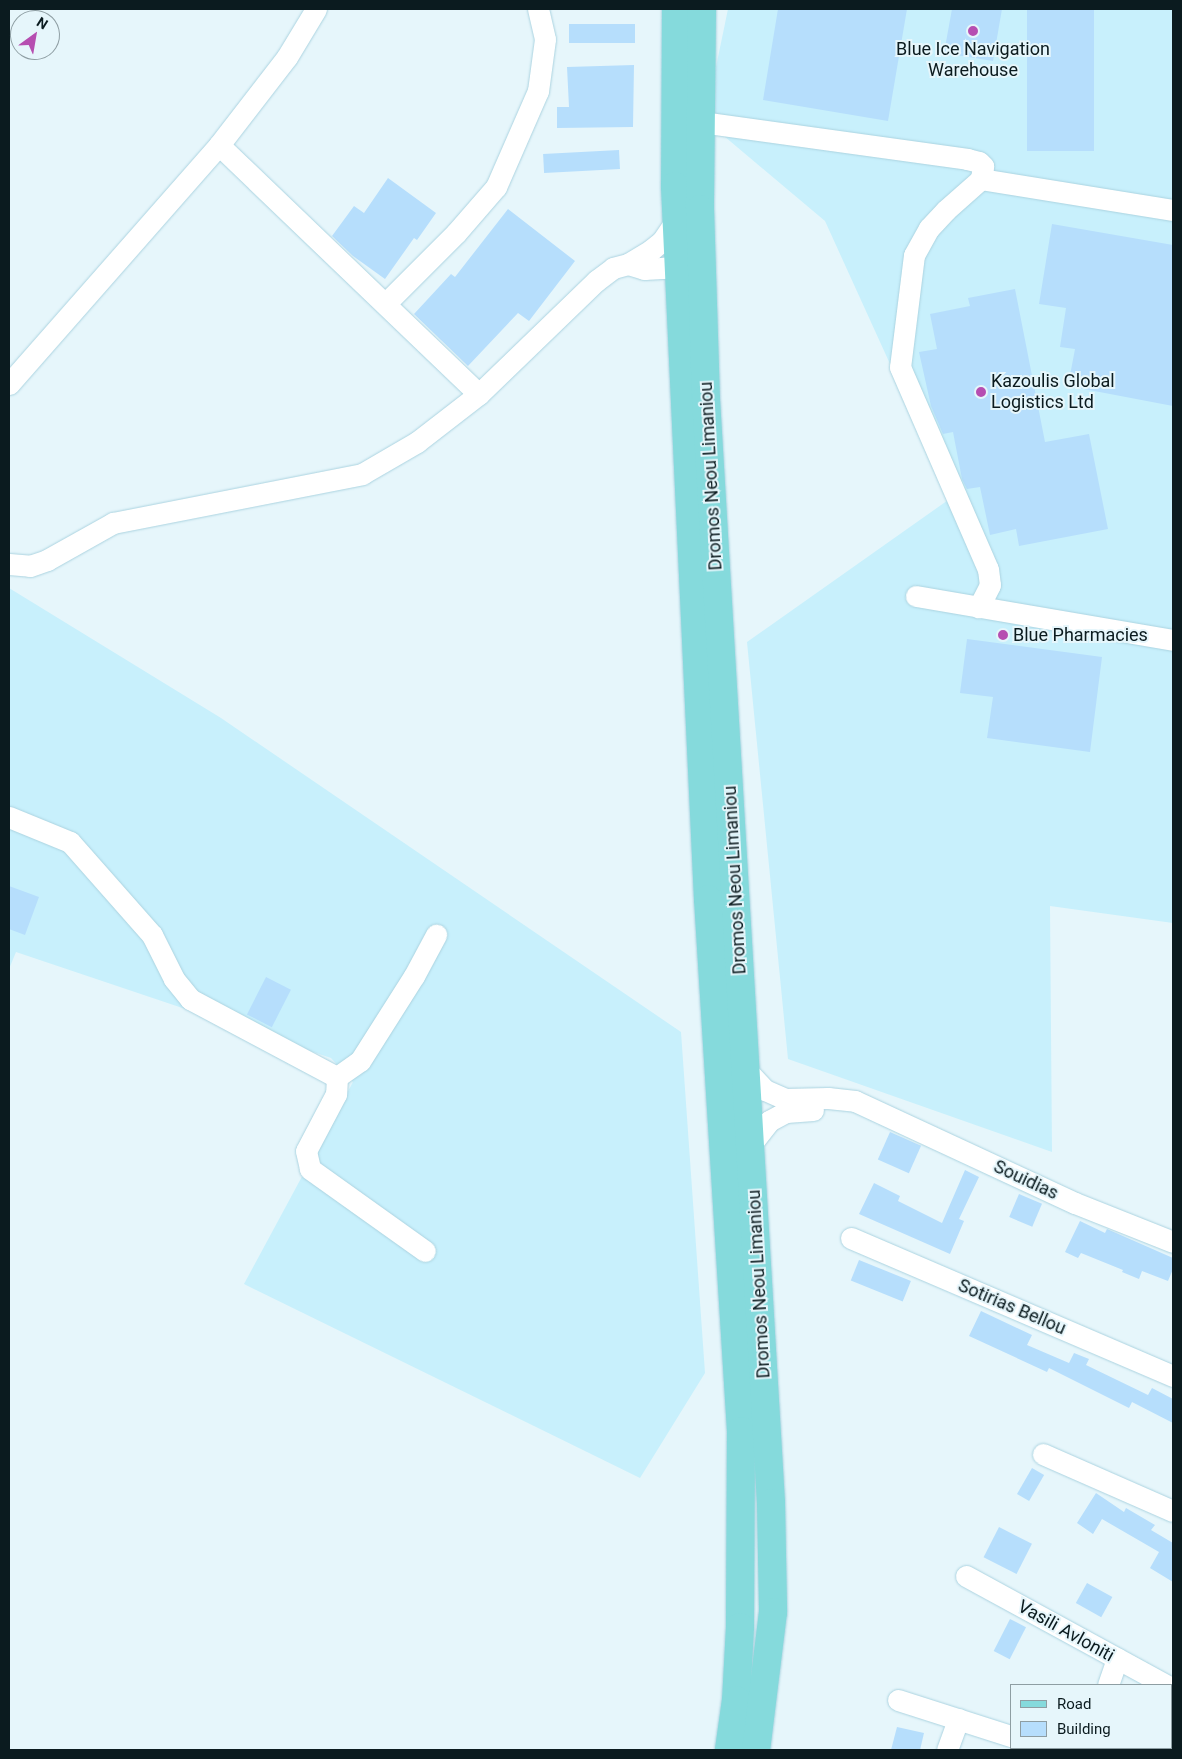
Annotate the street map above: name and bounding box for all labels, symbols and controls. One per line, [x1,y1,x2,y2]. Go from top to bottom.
north arrow [10,10,60,60]
text: N [34,14,51,33]
marker: Blue Ice Navigation Warehouse [967,25,979,37]
place label: Blue Ice Navigation Warehouse [896,39,1050,82]
place label: Kazoulis Global Logistics Ltd [991,371,1115,414]
street label: Dromos Neou Limaniou [695,381,727,571]
marker: Kazoulis Global Logistics Ltd [975,386,987,398]
place label: Blue Pharmacies [1013,624,1148,646]
marker: Blue Pharmacies [997,629,1009,641]
street label: Dromos Neou Limaniou [719,785,751,975]
street label: Souidias [990,1156,1062,1204]
street label: Dromos Neou Limaniou [743,1189,775,1379]
street label: Sotirias Bellou [955,1275,1069,1339]
street label: Vasili Avloniti [1014,1596,1118,1666]
legend [1010,1684,1172,1749]
text: Road [1057,1695,1091,1713]
text: Building [1057,1720,1111,1738]

